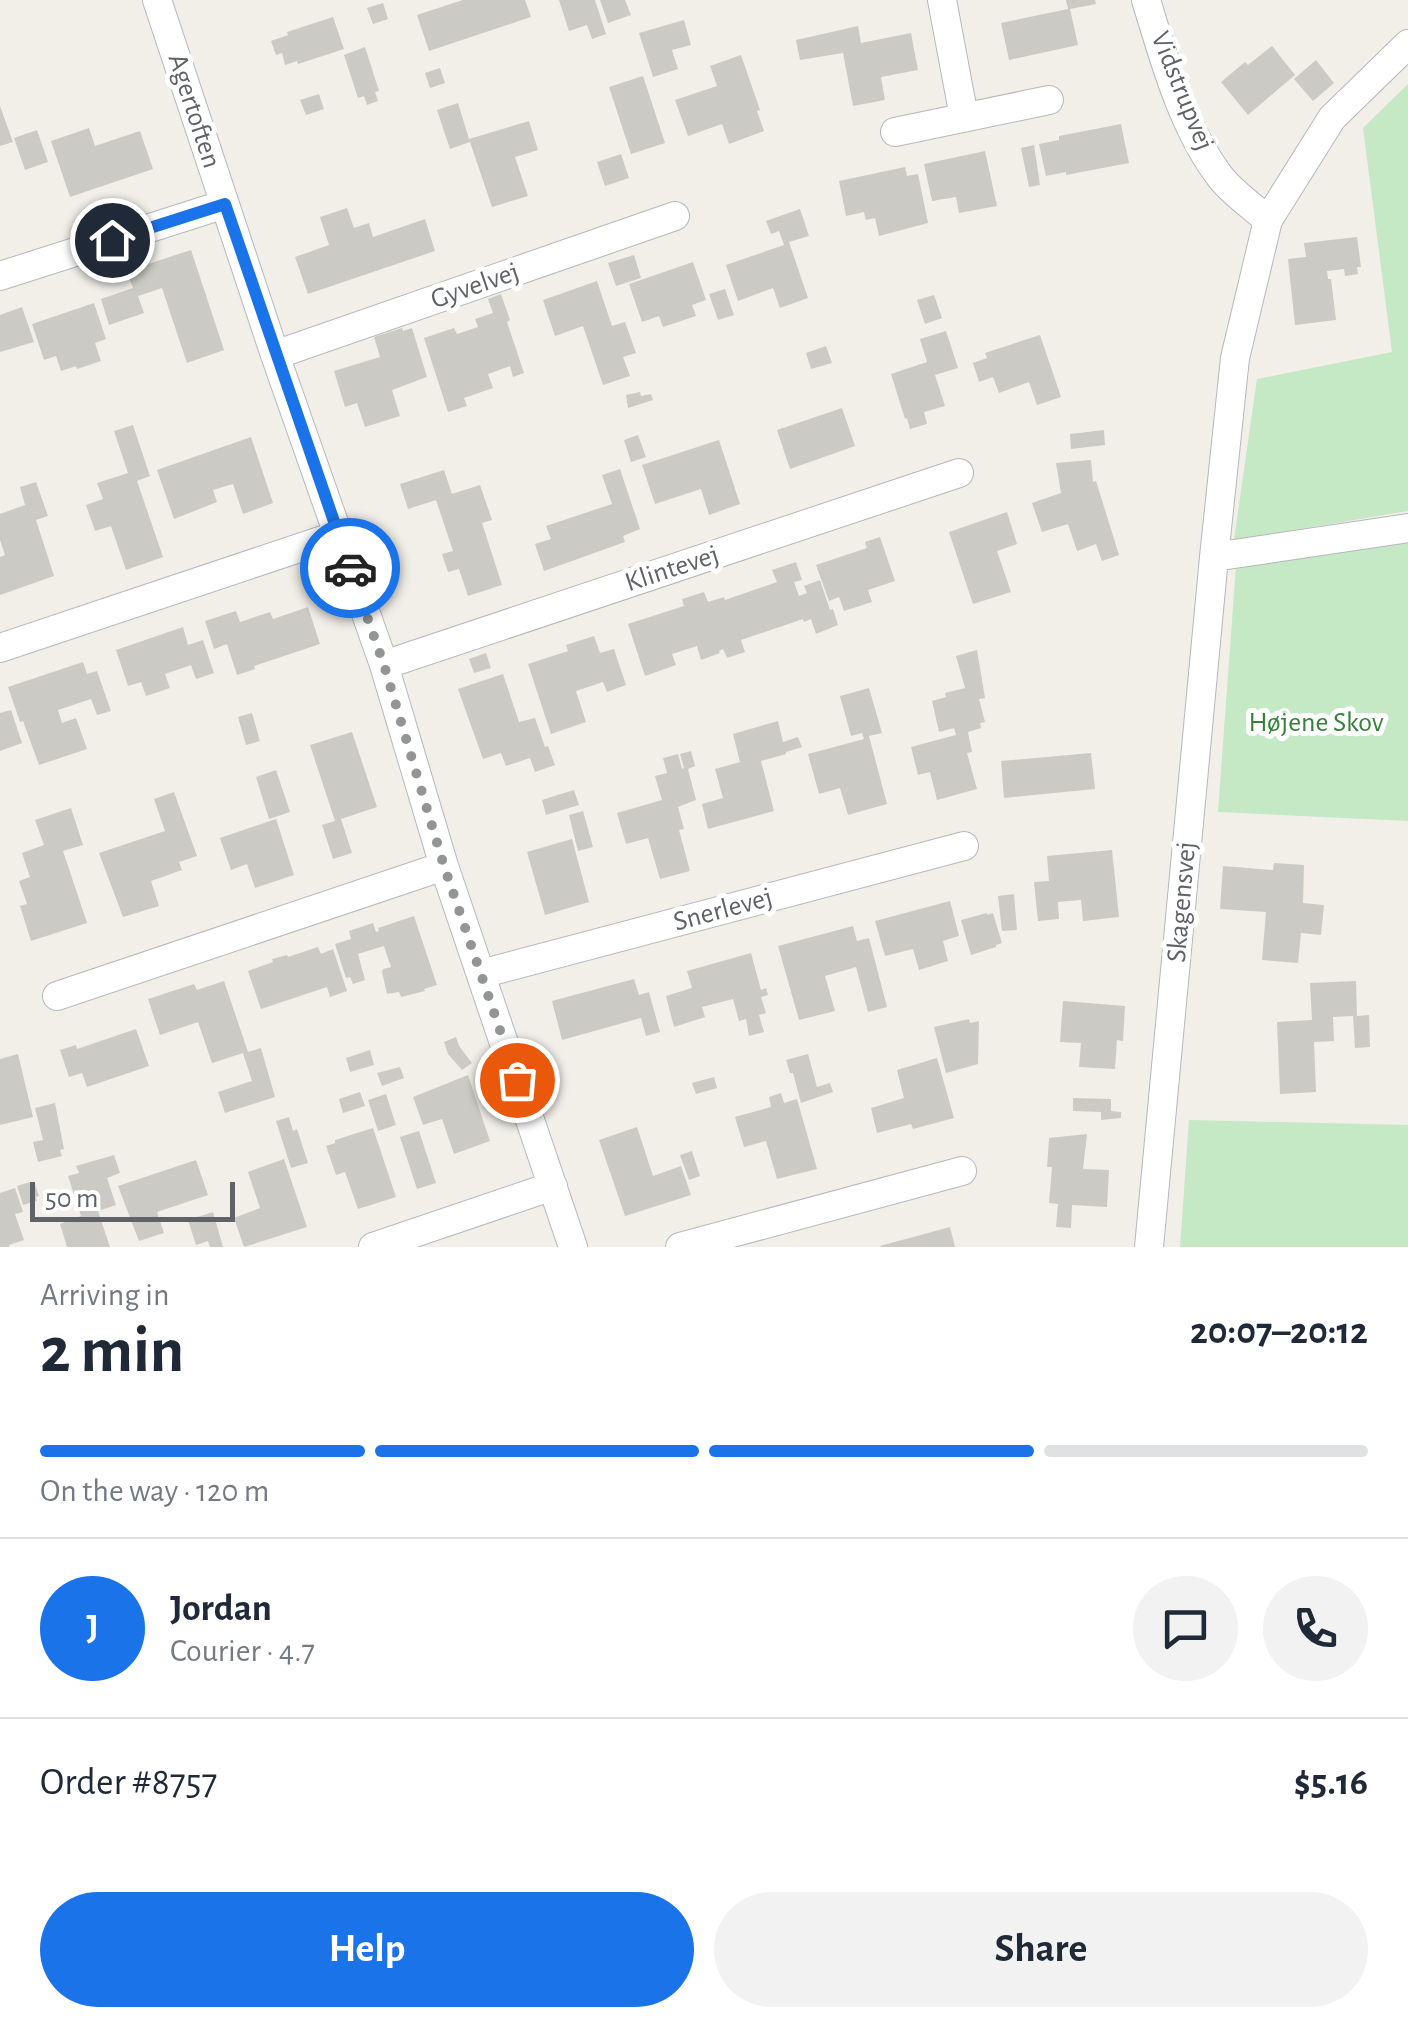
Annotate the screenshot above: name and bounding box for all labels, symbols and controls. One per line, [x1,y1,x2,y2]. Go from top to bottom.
street label: Vidstrupvej [1146,28,1218,154]
street label: Agertoften [162,51,226,171]
pin [70,198,155,283]
icon: home [85,213,140,268]
street label: Gyvelvej [427,258,523,314]
courier [300,518,400,618]
icon: car [323,541,378,596]
street label: Klintevej [622,541,722,597]
park label: Højene Skov [1248,709,1384,737]
street label: Skagensvej [1163,840,1201,964]
street label: Snerlevej [671,883,775,937]
pin [475,1038,560,1123]
icon: bag [490,1053,545,1108]
scale bar [30,1177,235,1222]
text: 50 m [45,1185,99,1213]
text: Arriving in [40,1279,169,1311]
text: 20:07–20:12 [1190,1313,1368,1351]
text: 2 min [40,1319,184,1384]
text: On the way · 120 m [40,1475,269,1507]
button: chat [1133,1576,1238,1681]
button: phone [1263,1576,1368,1681]
text: Jordan [170,1590,272,1628]
text: J [86,1609,99,1647]
text: Courier · 4.7 [170,1635,315,1667]
text: Order #8757 [40,1764,217,1802]
text: $5.16 [1294,1764,1368,1802]
button: Help [40,1892,694,2007]
button: Share [714,1892,1368,2007]

